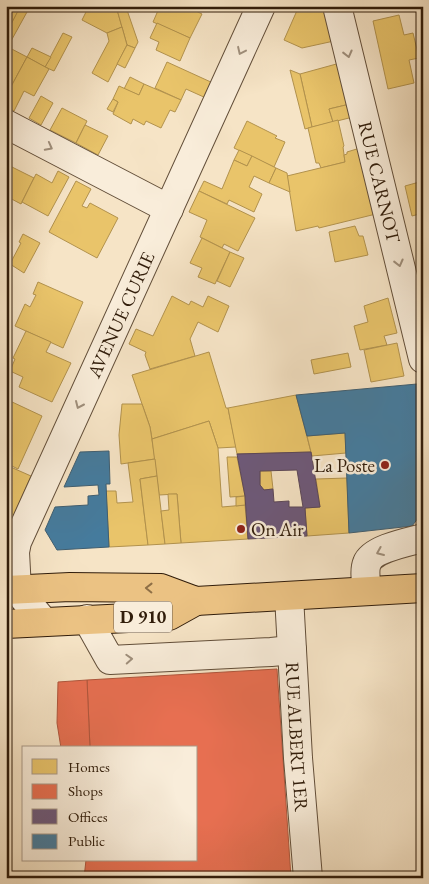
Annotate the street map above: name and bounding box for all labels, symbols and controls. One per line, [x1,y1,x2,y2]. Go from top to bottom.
one-way arrow [237,46,248,55]
one-way arrow [342,49,353,58]
street label: RUE CARNOT [353,119,406,246]
one-way arrow [44,141,53,151]
street label: AVENUE CURIE [81,248,161,383]
one-way arrow [393,258,404,267]
one-way arrow [75,400,86,409]
place label: La Poste [314,453,375,478]
marker: La Poste [379,459,391,471]
place label: On Air [251,517,304,542]
marker: On Air [235,523,247,535]
one-way arrow [376,546,385,556]
one-way arrow [145,583,153,593]
road number: D 910 [114,602,172,632]
one-way arrow [125,654,133,665]
street label: RUE ALBERT 1ER [280,661,314,813]
legend [22,746,198,862]
text: Homes [68,757,110,776]
text: Shops [68,781,103,800]
text: Offices [68,807,108,826]
text: Public [68,831,105,850]

